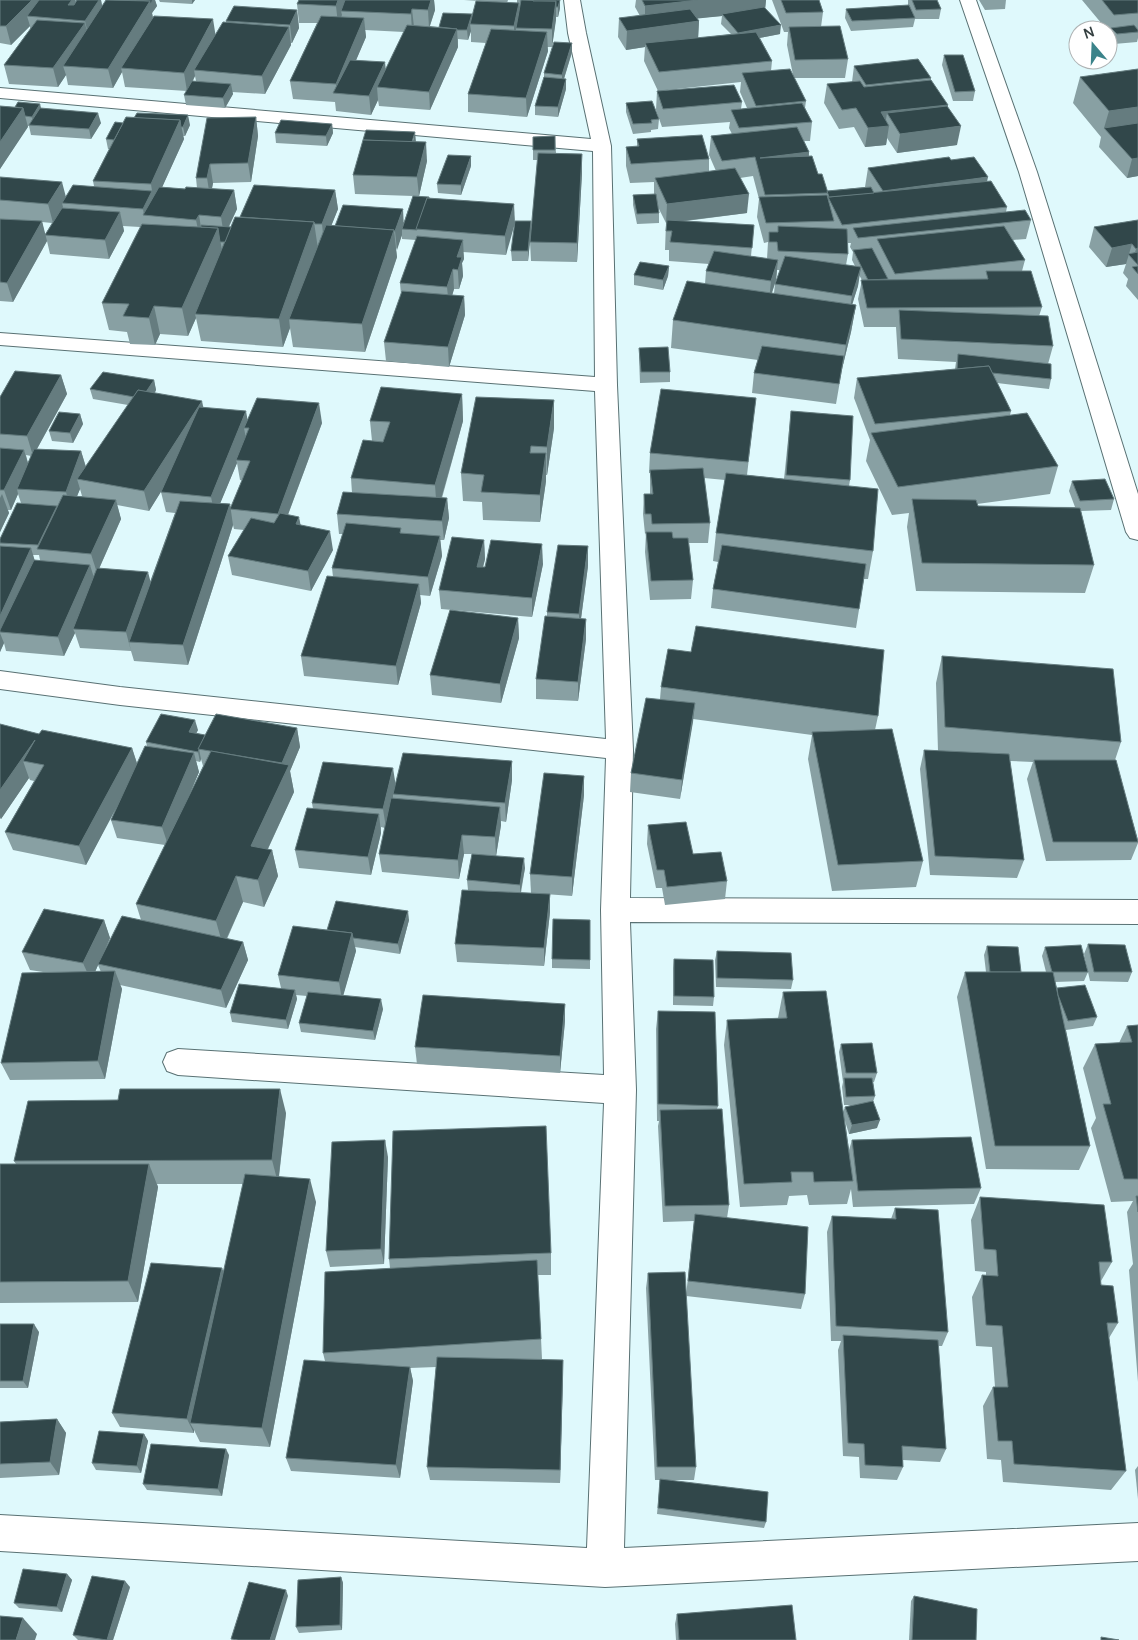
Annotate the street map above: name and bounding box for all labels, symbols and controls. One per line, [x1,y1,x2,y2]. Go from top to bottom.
north arrow [1068,20,1118,70]
text: N [1081,22,1096,43]

